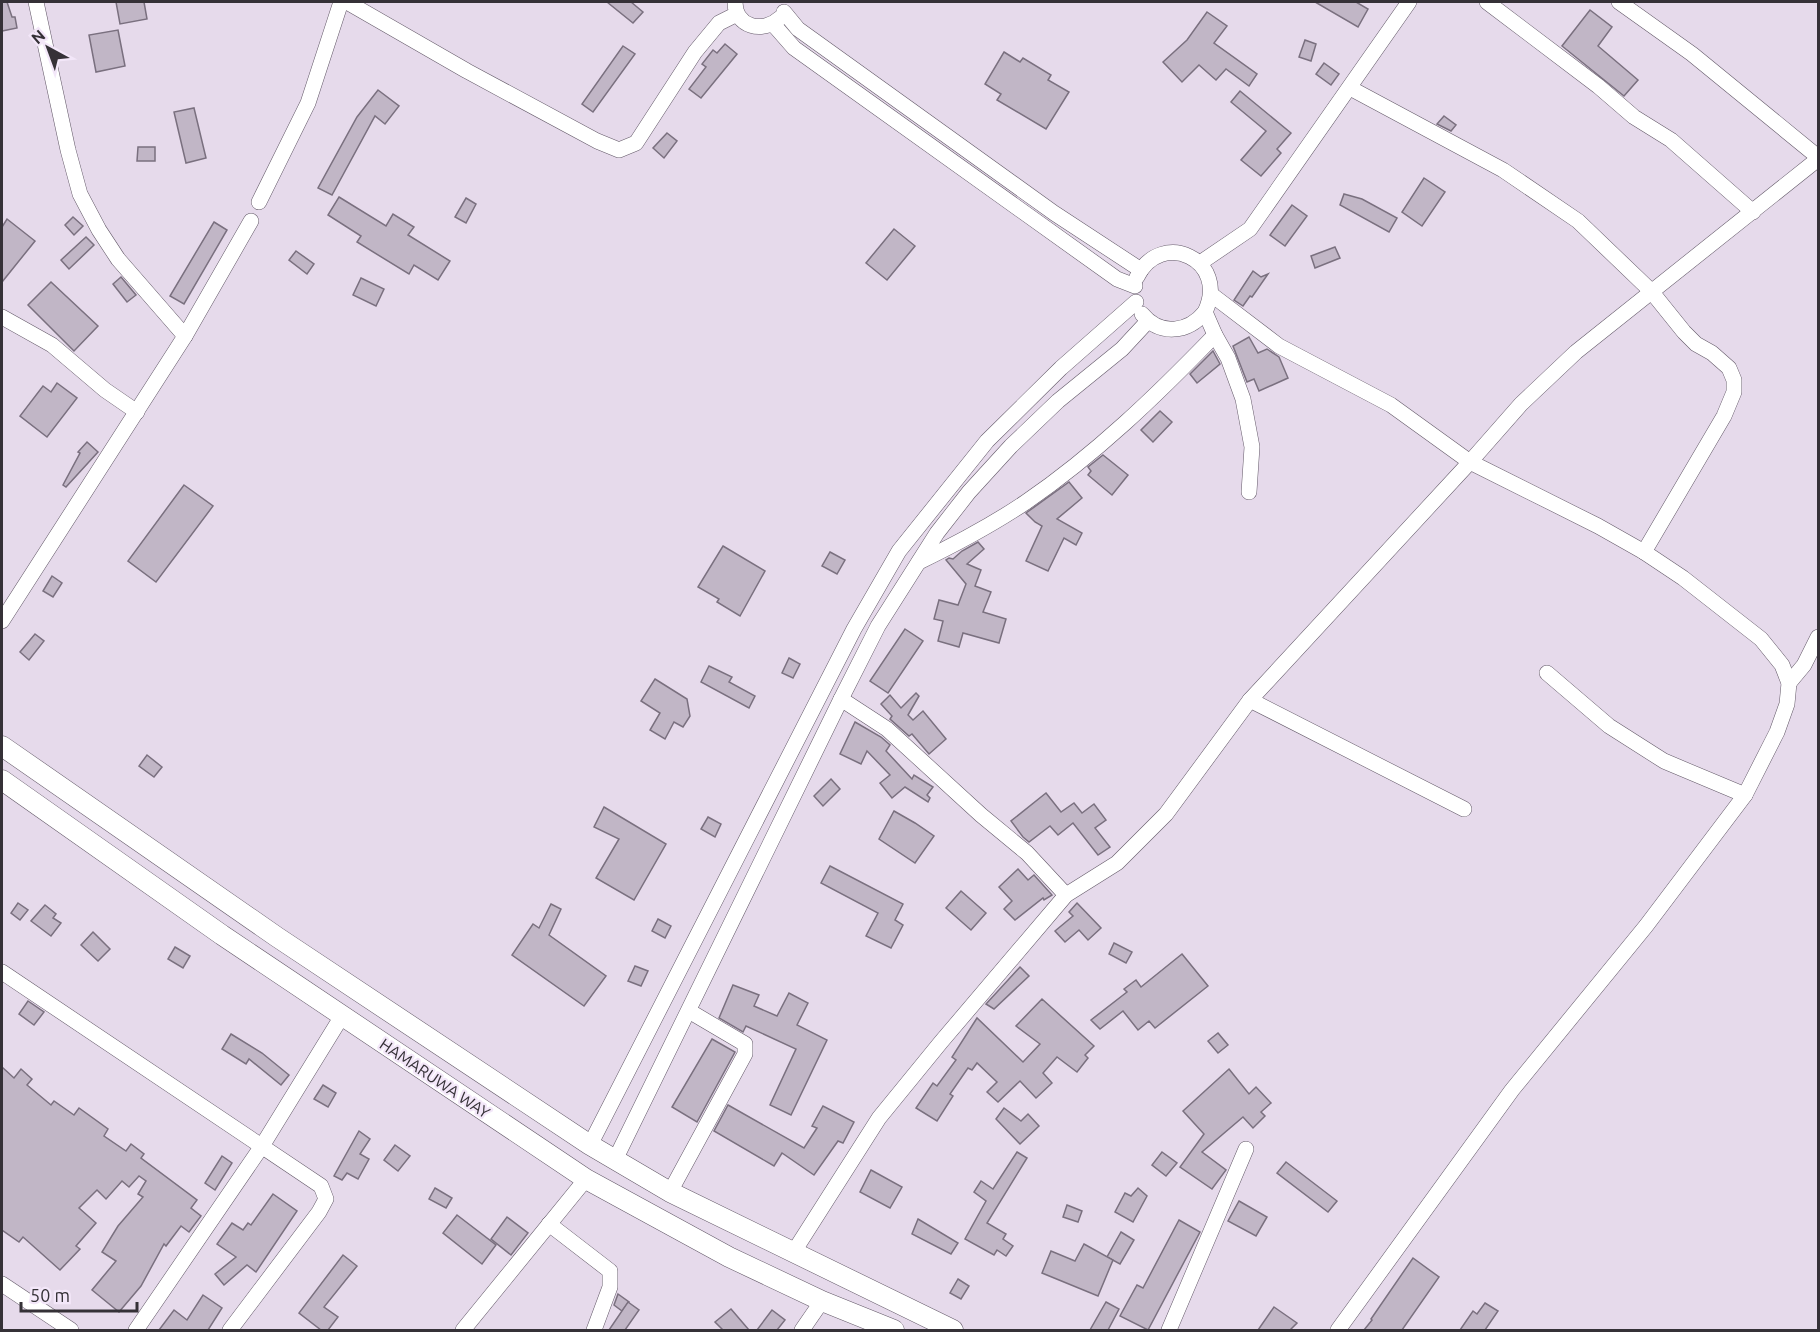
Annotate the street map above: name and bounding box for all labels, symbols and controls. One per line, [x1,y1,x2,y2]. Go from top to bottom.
north arrow [18,18,78,78]
text: N [28,26,49,47]
street label: HAMARUWA WAY [377,1035,494,1122]
scale bar [21,1275,136,1313]
text: 50 m [30,1285,70,1305]

